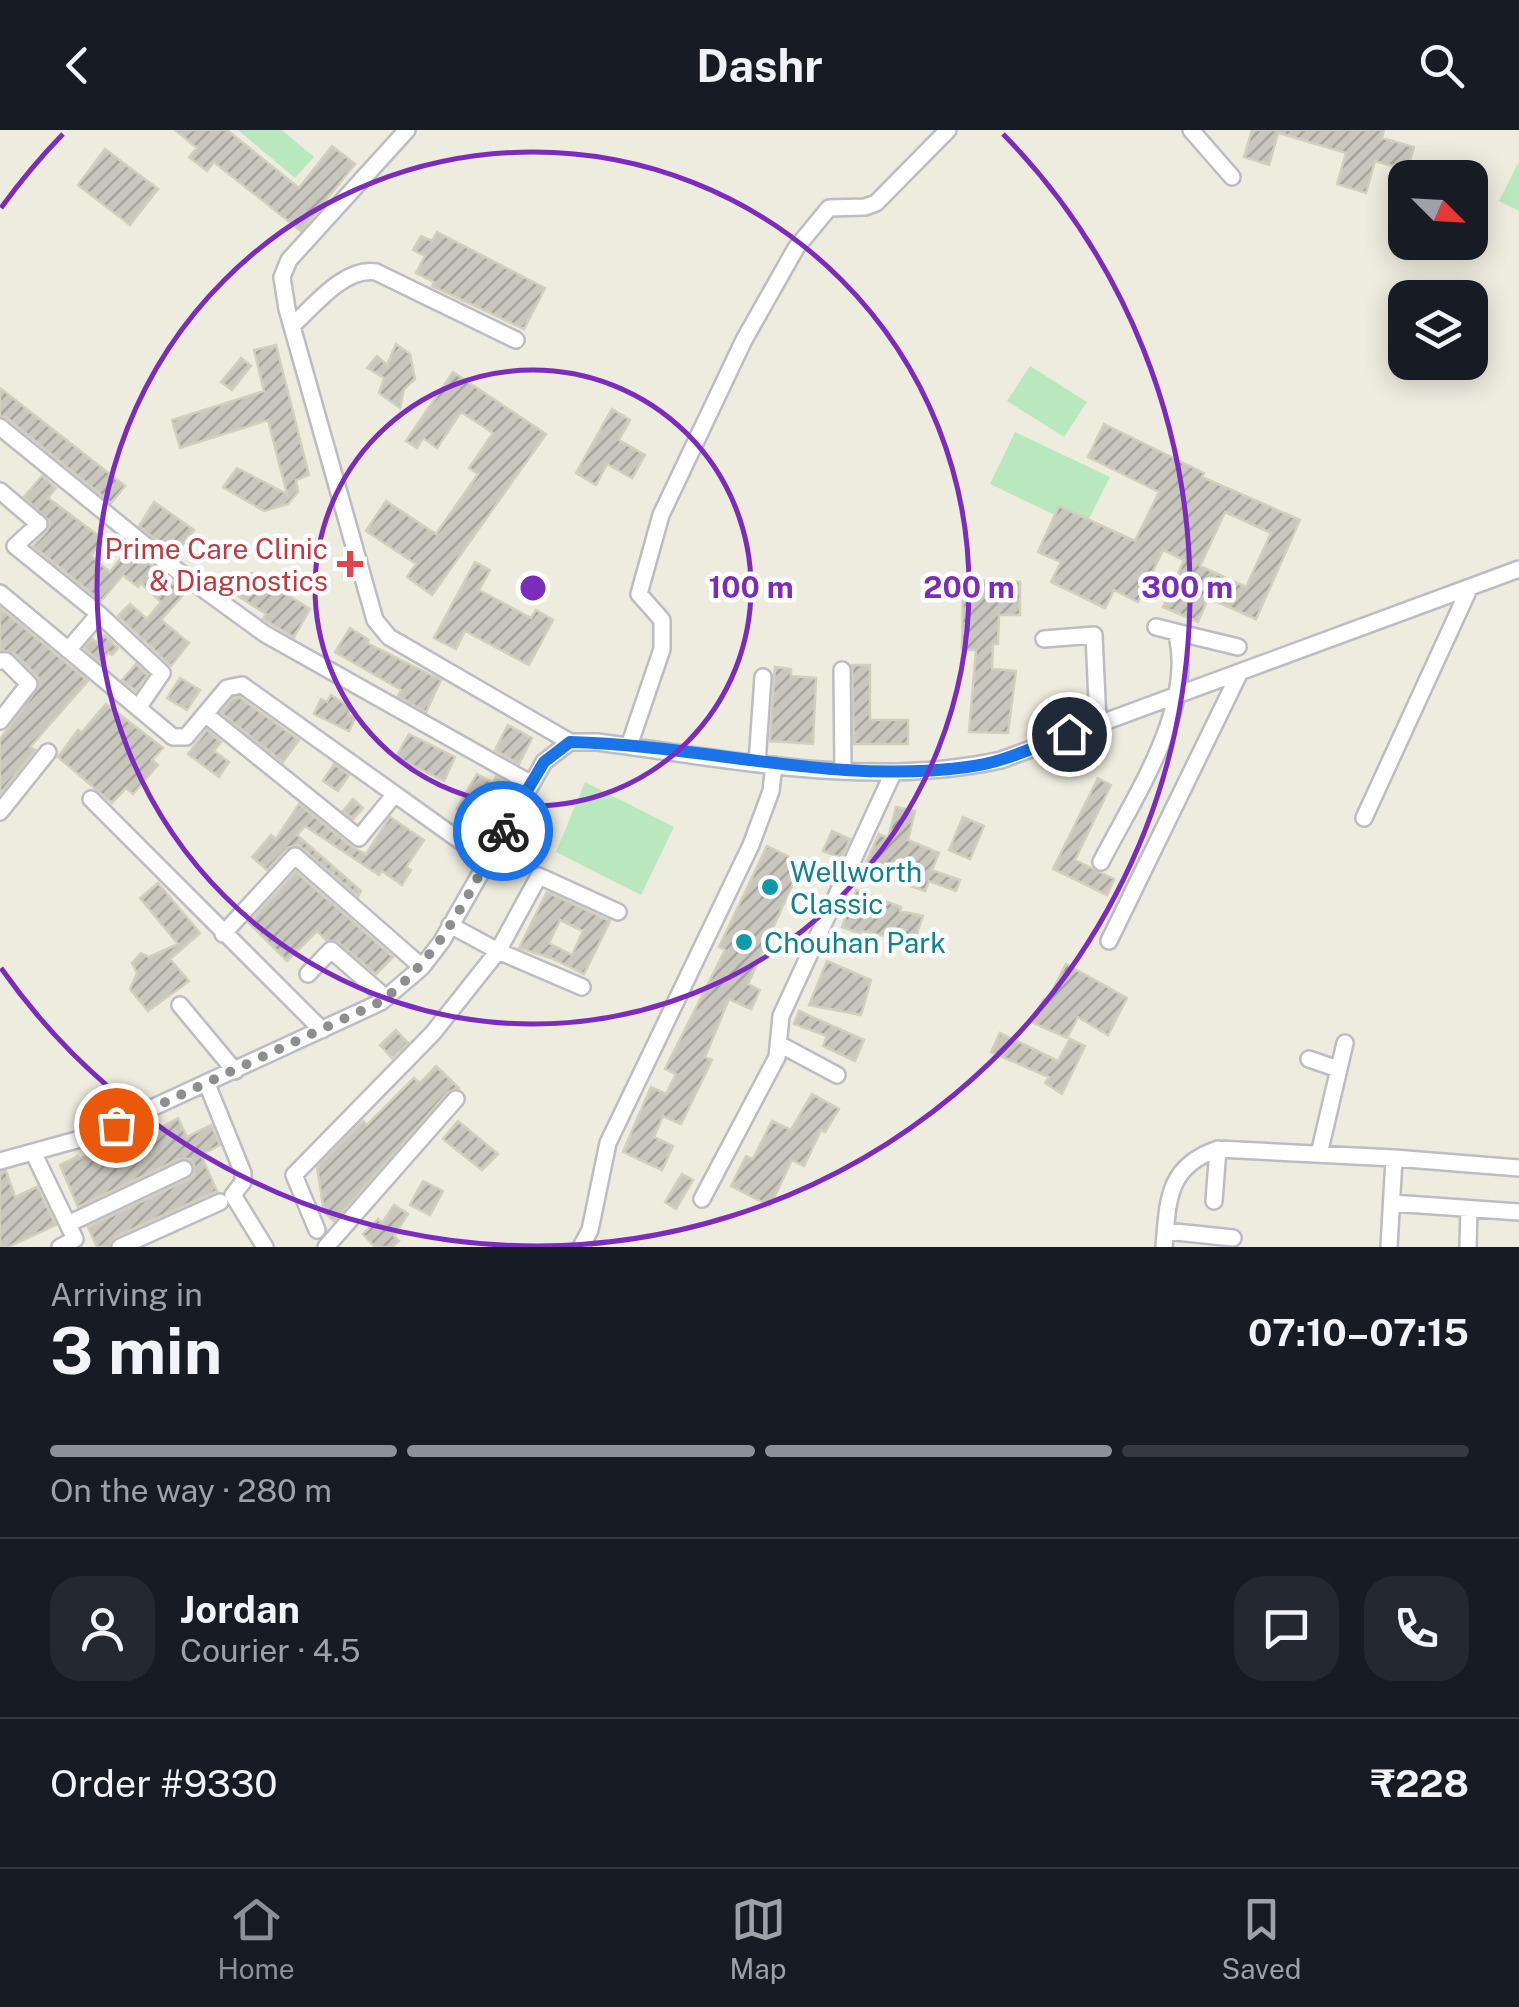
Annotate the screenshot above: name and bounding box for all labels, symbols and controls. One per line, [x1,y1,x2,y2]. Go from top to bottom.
icon: back [50,38,105,93]
icon: search [1414,38,1469,93]
text: Dashr [696,39,823,92]
north arrow [1388,160,1488,260]
map controls [1388,160,1488,380]
button: layers [1388,280,1488,380]
place label: Prime Care Clinic & Diagnostics [105,532,328,597]
marker: Prime Care Clinic & Diagnostics [337,551,363,577]
text: 100 m [708,569,794,605]
text: 200 m [923,569,1015,605]
text: 300 m [1141,569,1233,605]
centre of rings [515,570,551,606]
pin [1027,692,1112,777]
icon: home [1042,707,1097,762]
courier [453,781,553,881]
icon: bike [476,804,531,859]
place label: Wellworth Classic [790,855,922,920]
marker: Wellworth Classic [759,876,781,898]
place label: Chouhan Park [764,926,946,959]
marker: Chouhan Park [733,931,755,953]
pin [74,1083,159,1168]
icon: bag [89,1098,144,1153]
text: Arriving in [50,1276,203,1313]
text: 07:10–07:15 [1248,1310,1469,1355]
text: 3 min [50,1312,222,1389]
text: On the way · 280 m [50,1472,332,1509]
button: person [50,1576,155,1681]
button: chat [1234,1576,1339,1681]
button: phone [1364,1576,1469,1681]
text: Jordan [180,1587,300,1632]
text: Courier · 4.5 [180,1632,360,1669]
text: Order #9330 [50,1761,278,1806]
text: ₹228 [1371,1761,1469,1806]
tab: Home [217,1892,295,1985]
tab: Map [730,1892,786,1985]
tab: Saved [1221,1892,1302,1985]

